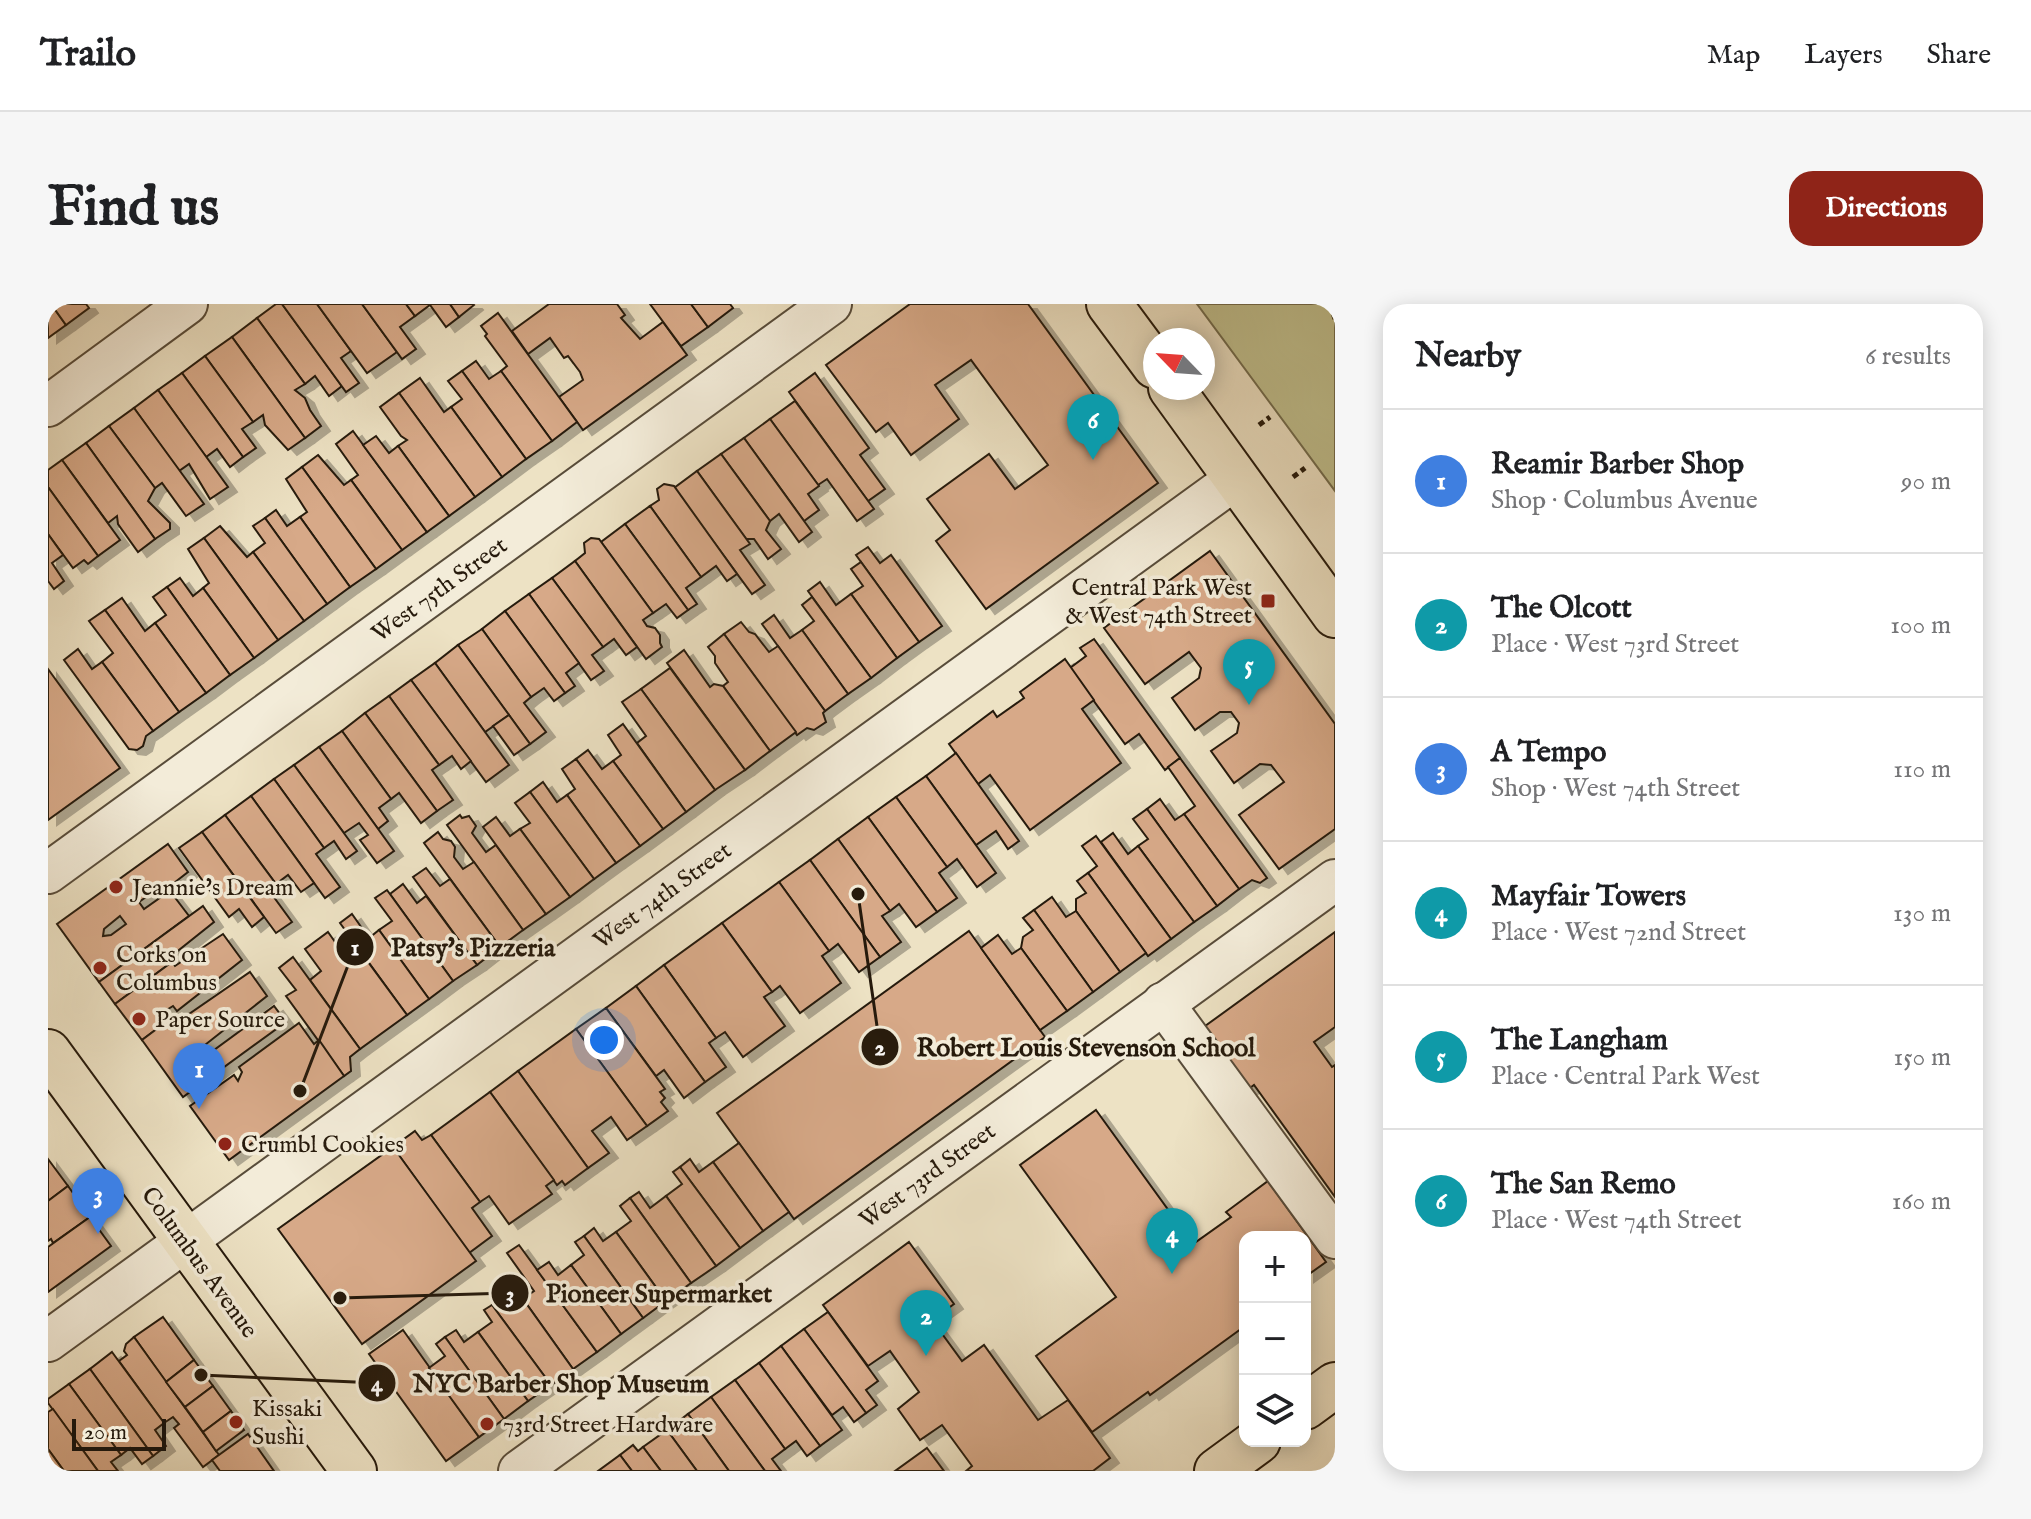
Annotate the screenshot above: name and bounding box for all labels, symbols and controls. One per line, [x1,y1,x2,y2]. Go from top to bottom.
text: Trailo [40,31,136,79]
text: Map [1707,38,1760,73]
text: Layers [1804,38,1883,73]
text: Share [1927,38,1991,73]
button: Directions [1789,171,1983,246]
text: Find us [48,173,219,244]
north arrow [1143,328,1215,400]
text: Nearby [1415,335,1521,378]
text: 6 results [1865,340,1951,373]
pin: 6 [1067,394,1119,460]
text: Reamir Barber Shop [1491,446,1744,484]
text: 1 [1436,465,1446,498]
text: 90 m [1901,465,1951,498]
text: Shop · Columbus Avenue [1491,484,1758,517]
street label: West 75th Street [366,531,514,650]
place label: Central Park West & West 74th Street [1065,573,1252,632]
text: The Olcott [1491,590,1632,628]
marker: Central Park West & West 74th Street [1259,592,1277,610]
text: 2 [1435,609,1447,642]
text: 100 m [1890,609,1951,642]
text: Place · West 73rd Street [1491,628,1739,661]
pin: 5 [1223,639,1275,705]
text: A Tempo [1491,734,1606,772]
text: 3 [1436,753,1446,786]
text: 110 m [1893,753,1951,786]
text: Shop · West 74th Street [1491,772,1740,805]
street label: West 74th Street [588,836,738,957]
place label: Jeannie's Dream [129,873,294,904]
marker: Jeannie's Dream [107,878,125,896]
text: Mayfair Towers [1491,878,1686,916]
text: 4 [1435,897,1447,930]
text: 130 m [1893,897,1951,930]
text: Place · West 72nd Street [1491,916,1746,949]
callout: Patsy's Pizzeria [335,922,572,972]
text: Patsy's Pizzeria [391,932,556,965]
text: 1 [351,933,360,964]
place label: Corks on Columbus [116,940,217,999]
marker: Corks on Columbus [91,959,109,977]
place label: Paper Source [155,1005,285,1036]
marker: Paper Source [130,1010,148,1028]
your location [584,1020,624,1060]
callout: Robert Louis Stevenson School [860,1022,1271,1072]
text: The Langham [1491,1022,1668,1060]
text: Robert Louis Stevenson School [917,1032,1256,1065]
text: 2 [874,1033,886,1064]
text: 5 [1436,1041,1446,1074]
text: 150 m [1893,1041,1951,1074]
pin: 1 [173,1043,225,1109]
text: Place · Central Park West [1491,1060,1760,1093]
street label: West 73rd Street [854,1116,1002,1236]
place label: Crumbl Cookies [241,1130,404,1161]
marker: Crumbl Cookies [216,1135,234,1153]
text: The San Remo [1491,1166,1676,1204]
pin: 3 [72,1168,124,1234]
street label: Columbus Avenue [133,1181,264,1345]
text: 6 [1436,1185,1446,1218]
text: 160 m [1892,1185,1951,1218]
text: Place · West 74th Street [1491,1204,1742,1237]
pin: 4 [1146,1208,1198,1274]
map controls [1239,1231,1311,1447]
button: + [1239,1231,1311,1303]
callout: Pioneer Supermarket [490,1268,789,1318]
text: Pioneer Supermarket [546,1278,772,1311]
text: 3 [506,1280,514,1311]
pin: 2 [900,1290,952,1356]
button: − [1239,1303,1311,1375]
callout: NYC Barber Shop Museum [357,1358,725,1408]
text: NYC Barber Shop Museum [412,1368,709,1401]
text: 4 [371,1369,384,1400]
button: layers [1239,1375,1311,1447]
place label: Kissaki Sushi [252,1394,322,1453]
place label: 73rd Street Hardware [503,1410,713,1441]
marker: Kissaki Sushi [227,1413,245,1431]
scale bar [72,1415,166,1451]
marker: 73rd Street Hardware [478,1415,496,1433]
text: 20 m [84,1419,127,1447]

